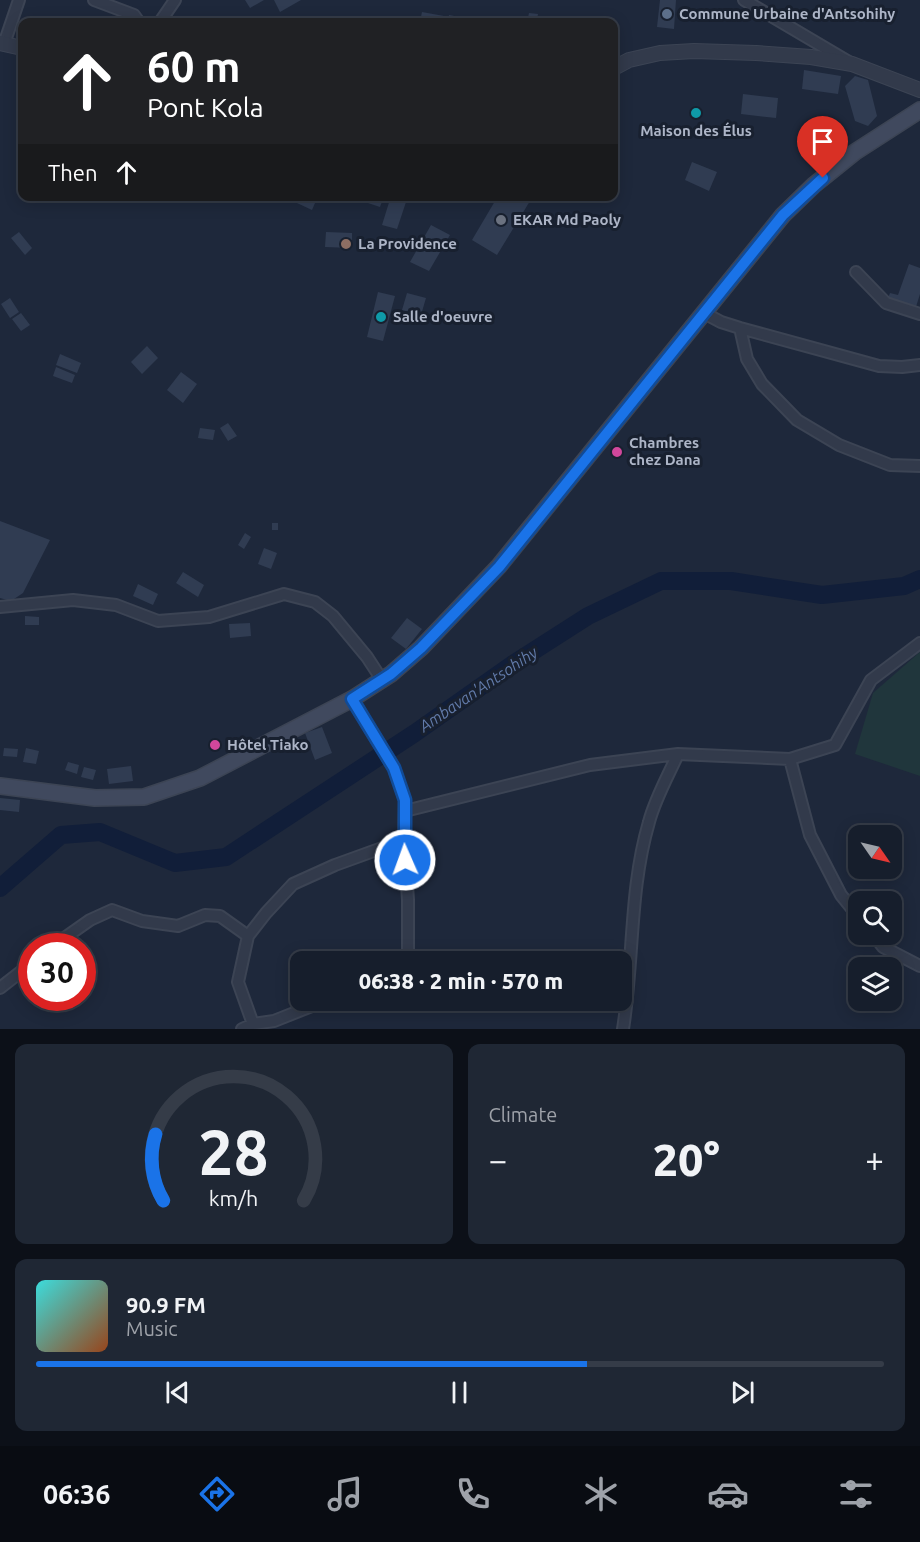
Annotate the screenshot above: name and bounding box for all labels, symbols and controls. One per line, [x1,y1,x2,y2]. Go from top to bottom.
place label: Commune Urbaine d'Antsohihy [679,5,895,22]
marker: Commune Urbaine d'Antsohihy [660,7,674,21]
icon: ahead [48,42,126,120]
text: 60 m [147,43,241,90]
text: Pont Kola [147,92,264,122]
marker: Maison des Élus [689,106,703,120]
pin [797,116,848,178]
place label: Maison des Élus [640,122,752,139]
icon: arrive [806,125,839,158]
icon: ahead [110,156,143,189]
text: Then [48,160,98,185]
place label: EKAR Md Paoly [513,211,621,228]
marker: EKAR Md Paoly [494,213,508,227]
place label: La Providence [358,235,457,252]
marker: La Providence [339,237,353,251]
place label: Salle d'oeuvre [393,308,493,325]
marker: Salle d'oeuvre [374,310,388,324]
place label: Chambres chez Dana [629,434,701,468]
marker: Chambres chez Dana [610,445,624,459]
water label: Ambavan'Antsohihy [415,643,541,736]
place label: Hôtel Tiako [227,736,309,753]
marker: Hôtel Tiako [208,738,222,752]
north arrow [848,825,902,879]
map controls [848,825,902,1011]
position arrow [373,828,437,892]
button: search [848,891,902,945]
speed limit sign: 30 [18,933,96,1011]
button: layers [848,957,902,1011]
text: 06:38 · 2 min · 570 m [359,968,563,993]
text: Climate [489,1103,557,1126]
text: 28 [199,1117,269,1187]
text: 20° [653,1134,720,1185]
text: − [489,1141,507,1178]
text: + [865,1141,884,1178]
text: km/h [209,1186,258,1210]
text: 90.9 FM [126,1292,206,1317]
text: Music [126,1317,178,1340]
icon: previous [161,1376,194,1409]
icon: pause [443,1376,476,1409]
icon: next [726,1376,759,1409]
icon: directions [196,1473,238,1515]
icon: music [324,1473,366,1515]
icon: phone [452,1473,494,1515]
icon: climate [580,1473,622,1515]
icon: car [707,1473,749,1515]
icon: filters [835,1473,877,1515]
text: 06:36 [43,1479,110,1509]

